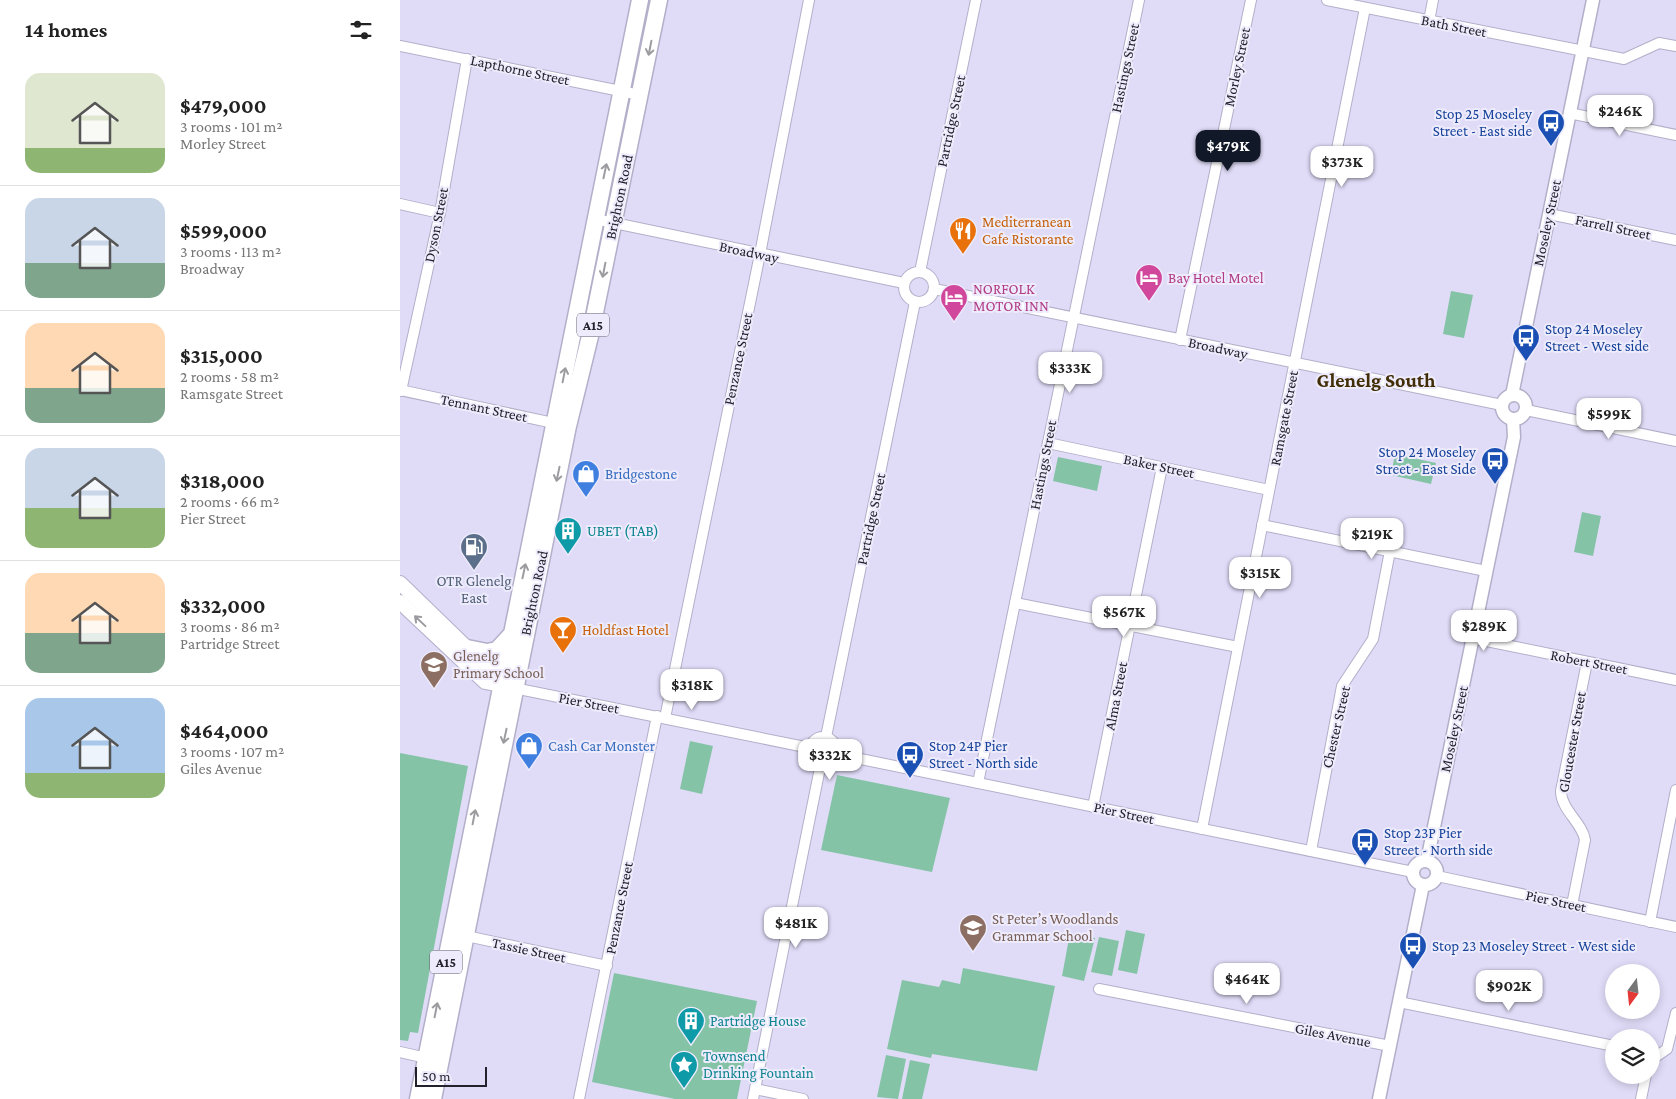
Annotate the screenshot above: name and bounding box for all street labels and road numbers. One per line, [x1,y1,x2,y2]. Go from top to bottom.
street label: Bath Street [1420,12,1489,40]
street label: Hastings Street [1108,21,1143,114]
street label: Morley Street [1221,25,1254,108]
street label: Lapthorne Street [469,52,572,89]
street label: Partridge Street [933,73,970,169]
street label: Brighton Road [602,153,637,241]
street label: Moseley Street [1530,177,1565,268]
street label: Dyson Street [421,185,452,264]
street label: Farrell Street [1574,211,1653,243]
street label: Broadway [718,238,780,267]
street label: Penzance Street [720,310,756,407]
road number: A15 [577,314,609,336]
street label: Broadway [1187,334,1249,363]
street label: Ramsgate Street [1267,368,1302,467]
street label: Tennant Street [439,391,530,425]
street label: Hastings Street [1026,418,1061,511]
street label: Baker Street [1122,451,1197,482]
street label: Partridge Street [853,471,890,567]
street label: Brighton Road [517,549,552,637]
street label: Robert Street [1549,647,1630,678]
street label: Alma Street [1102,659,1131,732]
street label: Chester Street [1319,683,1353,770]
street label: Moseley Street [1437,683,1472,774]
street label: Pier Street [557,689,622,717]
street label: Gloucester Street [1555,689,1589,794]
street label: Pier Street [1092,799,1157,827]
street label: Penzance Street [602,859,636,956]
street label: Pier Street [1524,887,1589,915]
street label: Tassie Street [491,934,568,966]
road number: A15 [430,950,462,974]
street label: Giles Avenue [1294,1020,1373,1050]

